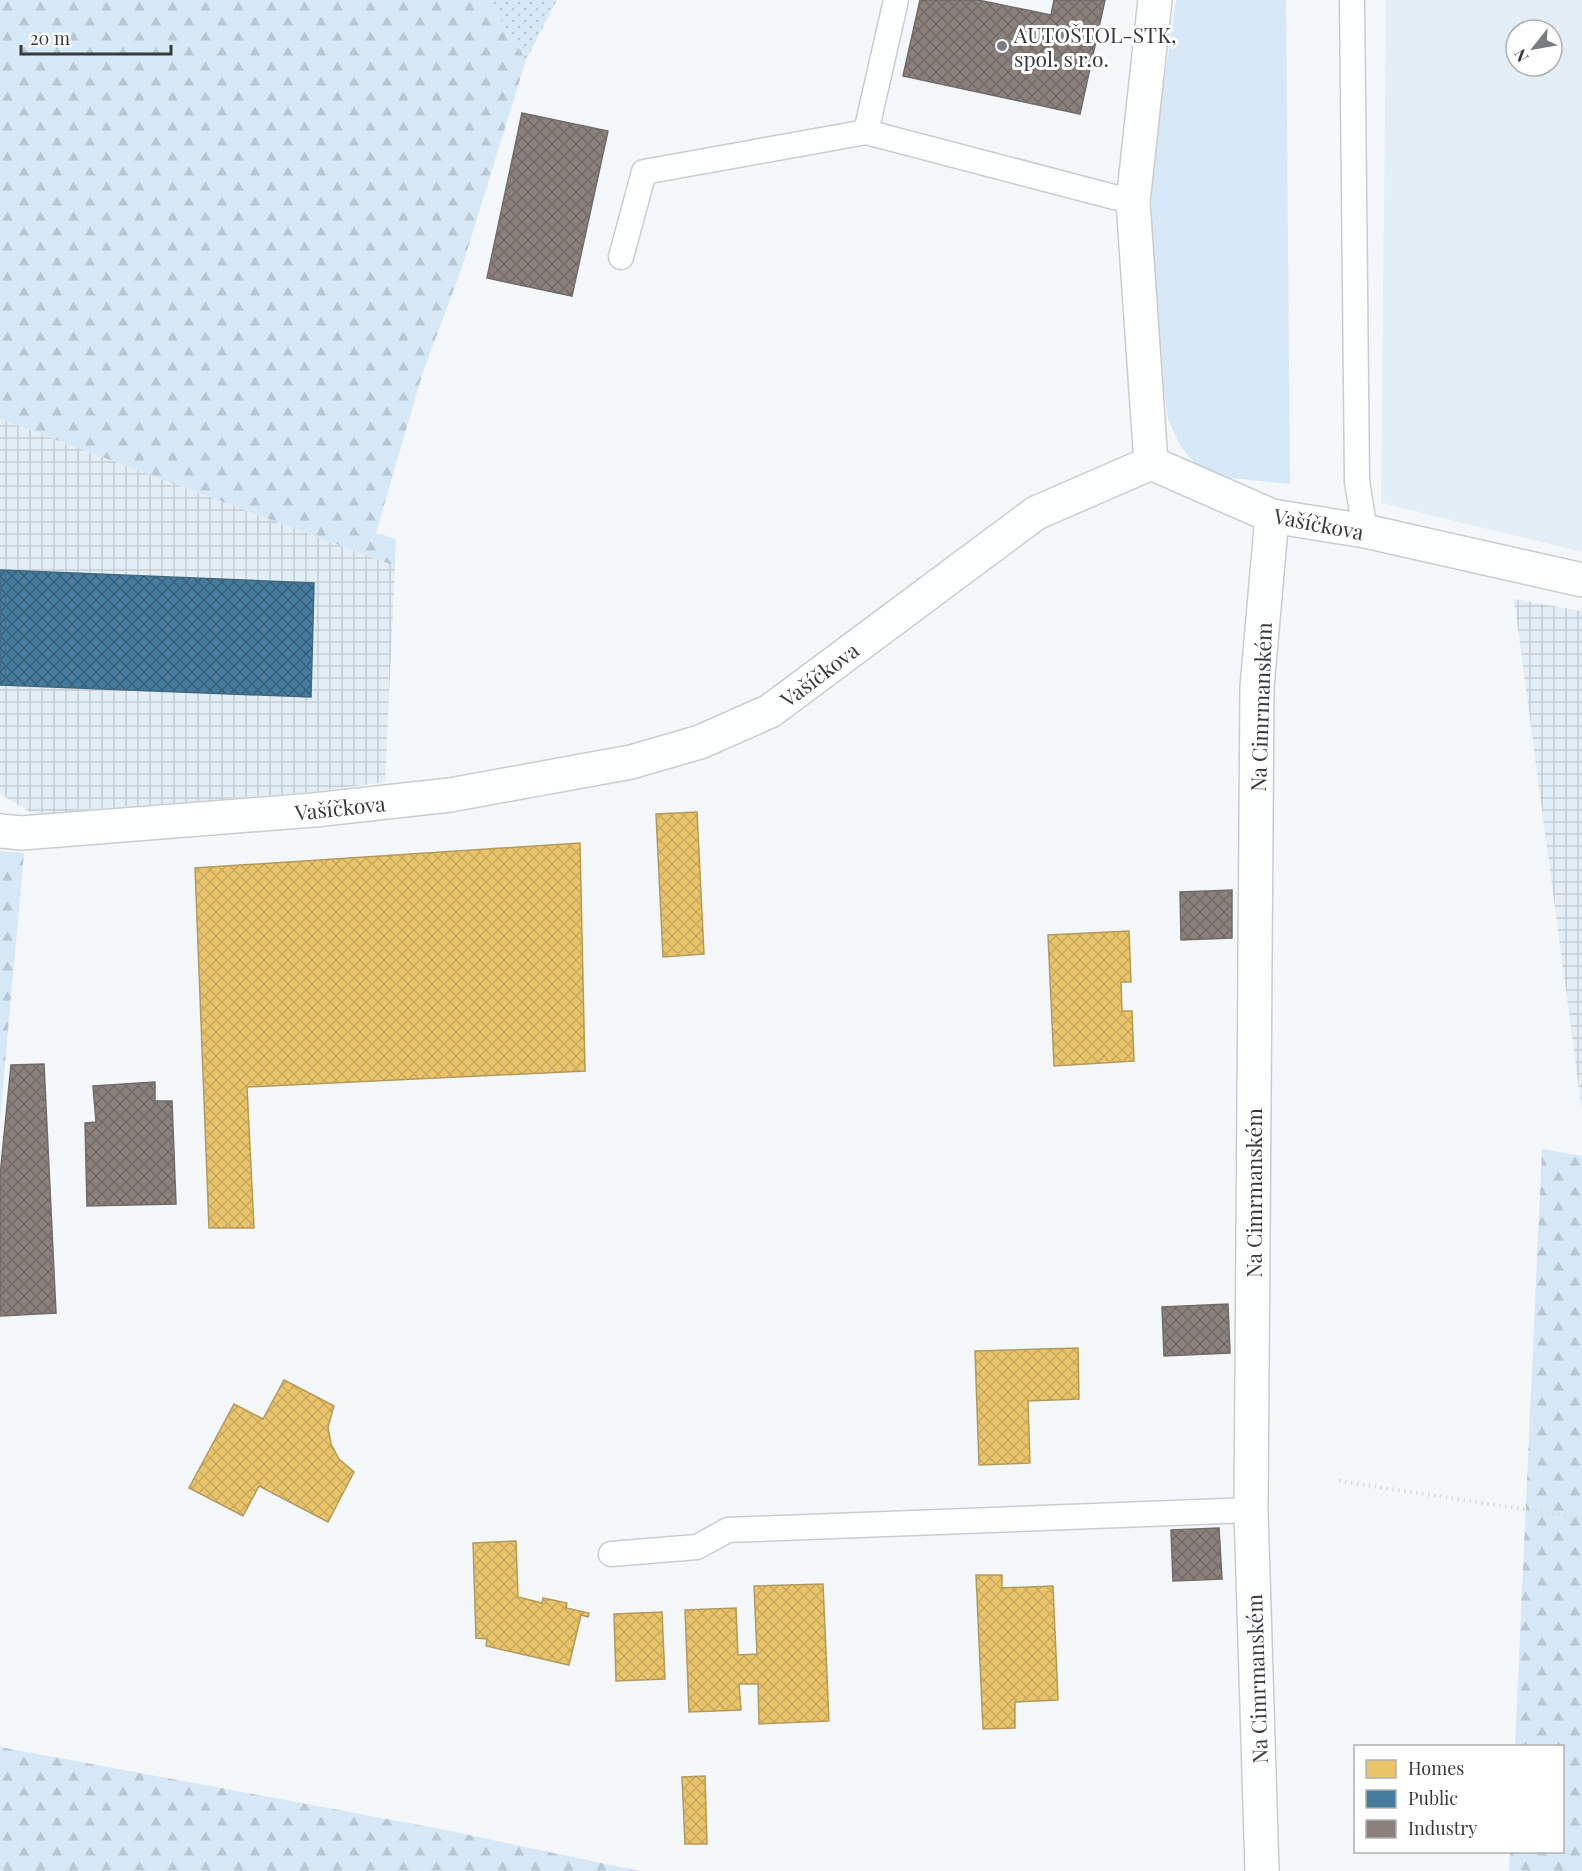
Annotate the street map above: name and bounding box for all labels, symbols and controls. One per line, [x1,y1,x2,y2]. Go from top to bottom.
scale bar [21,18,171,56]
north arrow [1504,18,1564,78]
place label: AUTOŠTOL-STK, spol. s r.o. [1013,20,1176,72]
text: 20 m [30,26,70,50]
marker: AUTOŠTOL-STK, spol. s r.o. [995,39,1009,53]
text: N [1509,45,1533,66]
street label: Vašíčkova [1271,500,1367,546]
street label: Na Cimrmanském [1243,621,1277,792]
street label: Vašíčkova [773,635,864,713]
street label: Vašíčkova [292,788,387,826]
street label: Na Cimrmanském [1239,1108,1267,1278]
street label: Na Cimrmanském [1239,1593,1273,1764]
legend [1354,1745,1564,1853]
text: Homes [1408,1756,1464,1780]
text: Public [1408,1786,1458,1810]
text: Industry [1408,1816,1477,1840]

